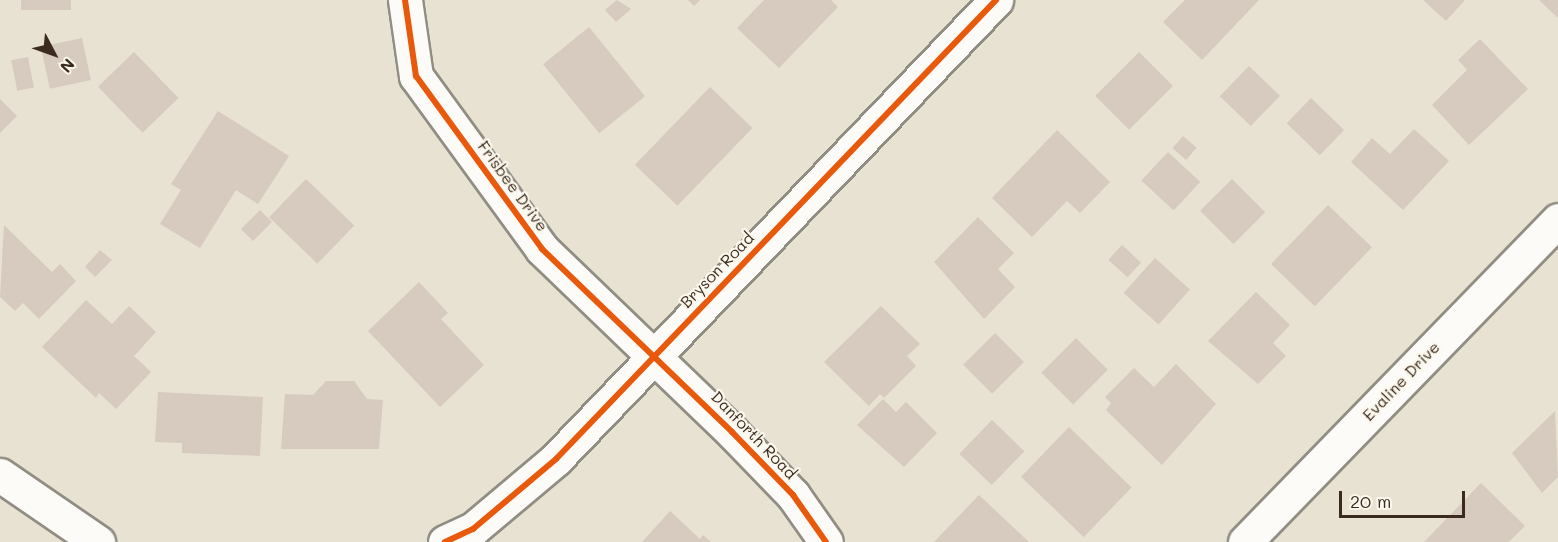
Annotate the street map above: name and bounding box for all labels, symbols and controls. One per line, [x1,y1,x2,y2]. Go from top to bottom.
north arrow [24,24,84,84]
text: N [56,55,80,78]
street label: Frisbee Drive [474,137,552,235]
street label: Bryson Road [676,228,758,312]
street label: Evaline Drive [1358,337,1444,425]
street label: Danforth Road [707,387,801,483]
scale bar [1342,479,1468,517]
text: 20 m [1350,489,1391,513]

